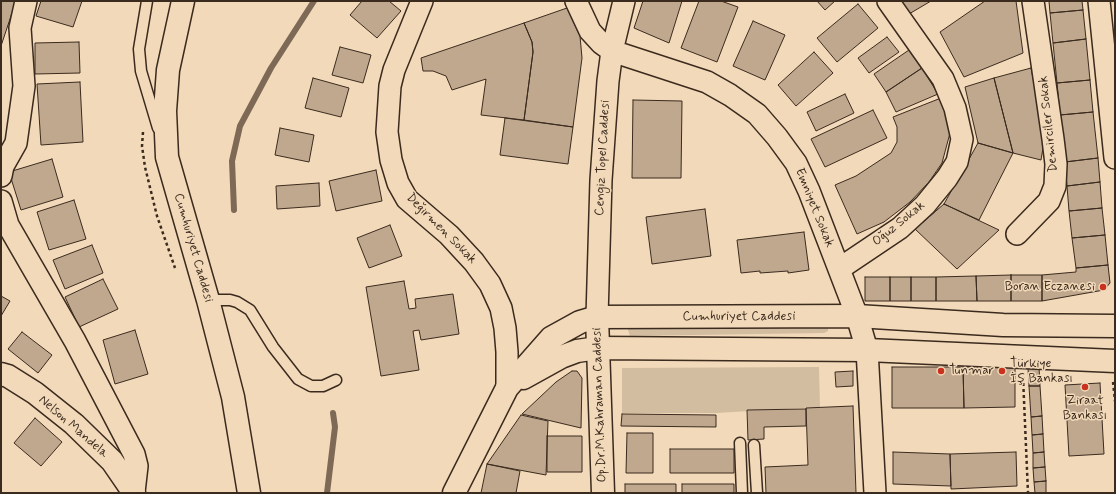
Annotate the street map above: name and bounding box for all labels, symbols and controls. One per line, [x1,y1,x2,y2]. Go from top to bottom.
street label: Demirciler Sokak [1036,75,1062,173]
street label: Cengiz Topel Caddesi [592,100,614,216]
street label: Emniyet Sokak [791,166,837,250]
street label: Değirmen Sokak [402,190,480,268]
street label: Cumhuriyet Caddesi [170,192,216,304]
street label: Oğuz Sokak [870,198,928,250]
place label: Boran Eczanesi [1005,279,1095,295]
marker: Boran Eczanesi [1098,282,1108,292]
street label: Cumhuriyet Caddesi [683,309,795,325]
street label: Op.Dr.M.Kahraman Caddesi [590,327,610,483]
place label: Türkiye İş Bankası [1010,356,1073,387]
place label: Tunmar [949,363,994,379]
marker: Tunmar [936,366,946,376]
marker: Türkiye İş Bankası [997,366,1007,376]
marker: Ziraat Bankası [1080,382,1090,392]
street label: Nelson Mandela [35,392,111,462]
place label: Ziraat Bankası [1063,393,1107,424]

